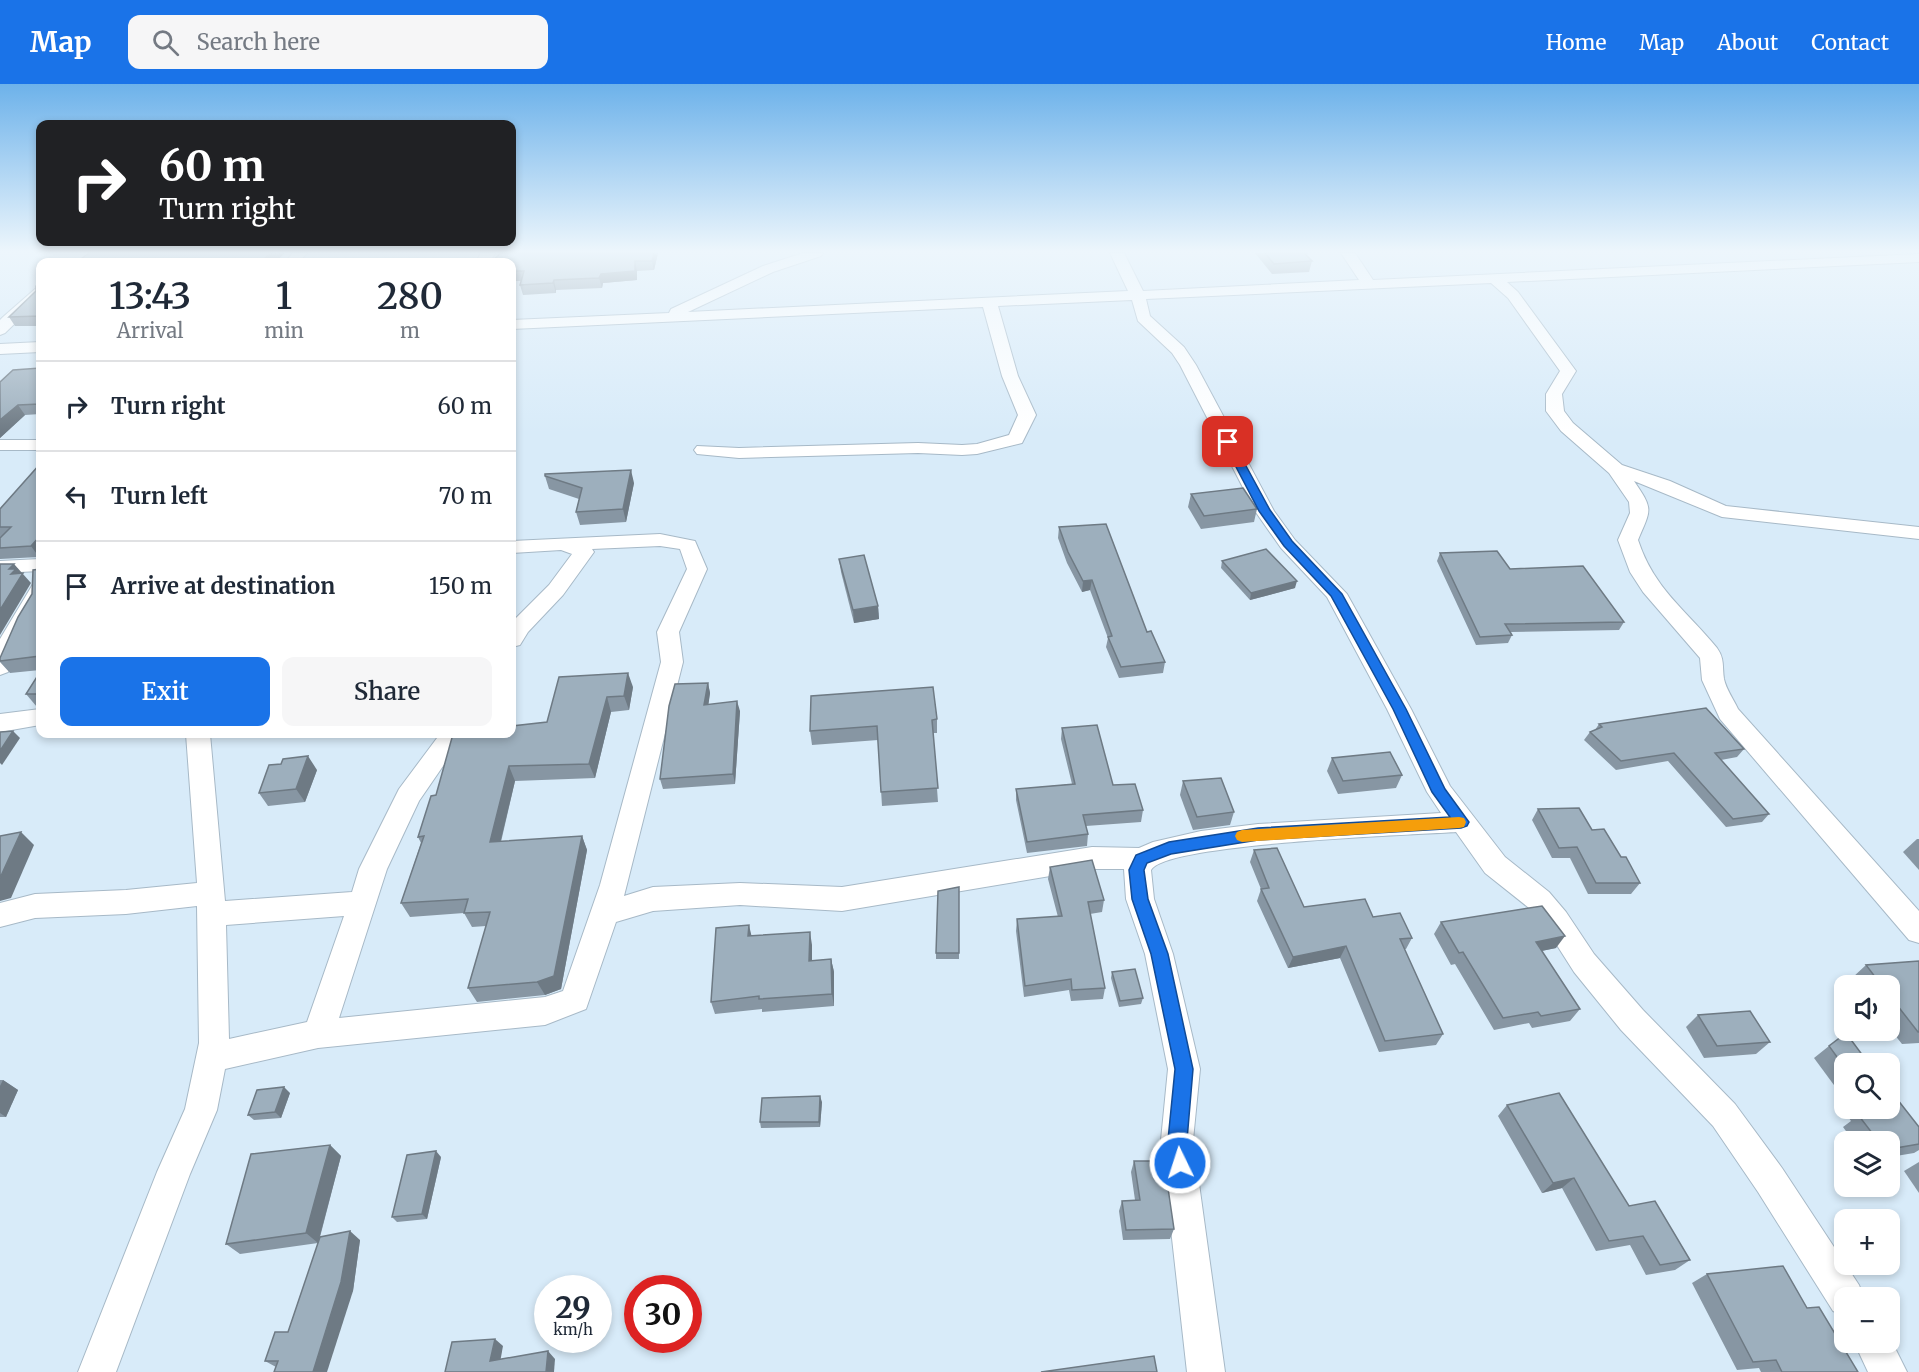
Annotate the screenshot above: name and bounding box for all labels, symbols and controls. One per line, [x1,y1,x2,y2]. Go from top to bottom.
search box [128,15,548,69]
text: Map [30,24,92,60]
icon: search [149,26,182,59]
text: Search here [197,28,320,56]
text: Home [1546,29,1606,56]
text: Map [1639,29,1684,56]
text: About [1717,29,1778,56]
text: Contact [1811,29,1889,56]
text: 60 m [159,140,265,192]
icon: right [60,144,138,222]
text: Turn right [159,192,296,226]
text: 13:43 [109,274,191,319]
text: 1 [276,274,292,319]
text: 280 [377,274,443,319]
text: Arrival [117,318,184,343]
text: min [264,318,304,343]
text: m [400,318,420,343]
icon: right [60,390,93,423]
text: Turn right [111,392,225,420]
text: 60 m [438,392,492,420]
pin [1202,416,1253,467]
icon: arrive [1211,425,1244,458]
icon: left [60,480,93,513]
text: Turn left [111,482,208,510]
text: 70 m [439,482,492,510]
icon: arrive [60,570,93,603]
text: Arrive at destination [111,572,335,600]
text: 150 m [429,572,492,600]
button: Exit [60,657,270,726]
button: Share [282,657,492,726]
map controls [1834,975,1900,1353]
button: sound [1834,975,1900,1041]
button: search [1834,1053,1900,1119]
position arrow [1148,1131,1212,1195]
button: layers [1834,1131,1900,1197]
button: + [1834,1209,1900,1275]
speed limit sign: 30 [624,1275,702,1353]
button: − [1834,1287,1900,1353]
text: 29 [555,1288,591,1326]
text: km/h [553,1320,593,1339]

